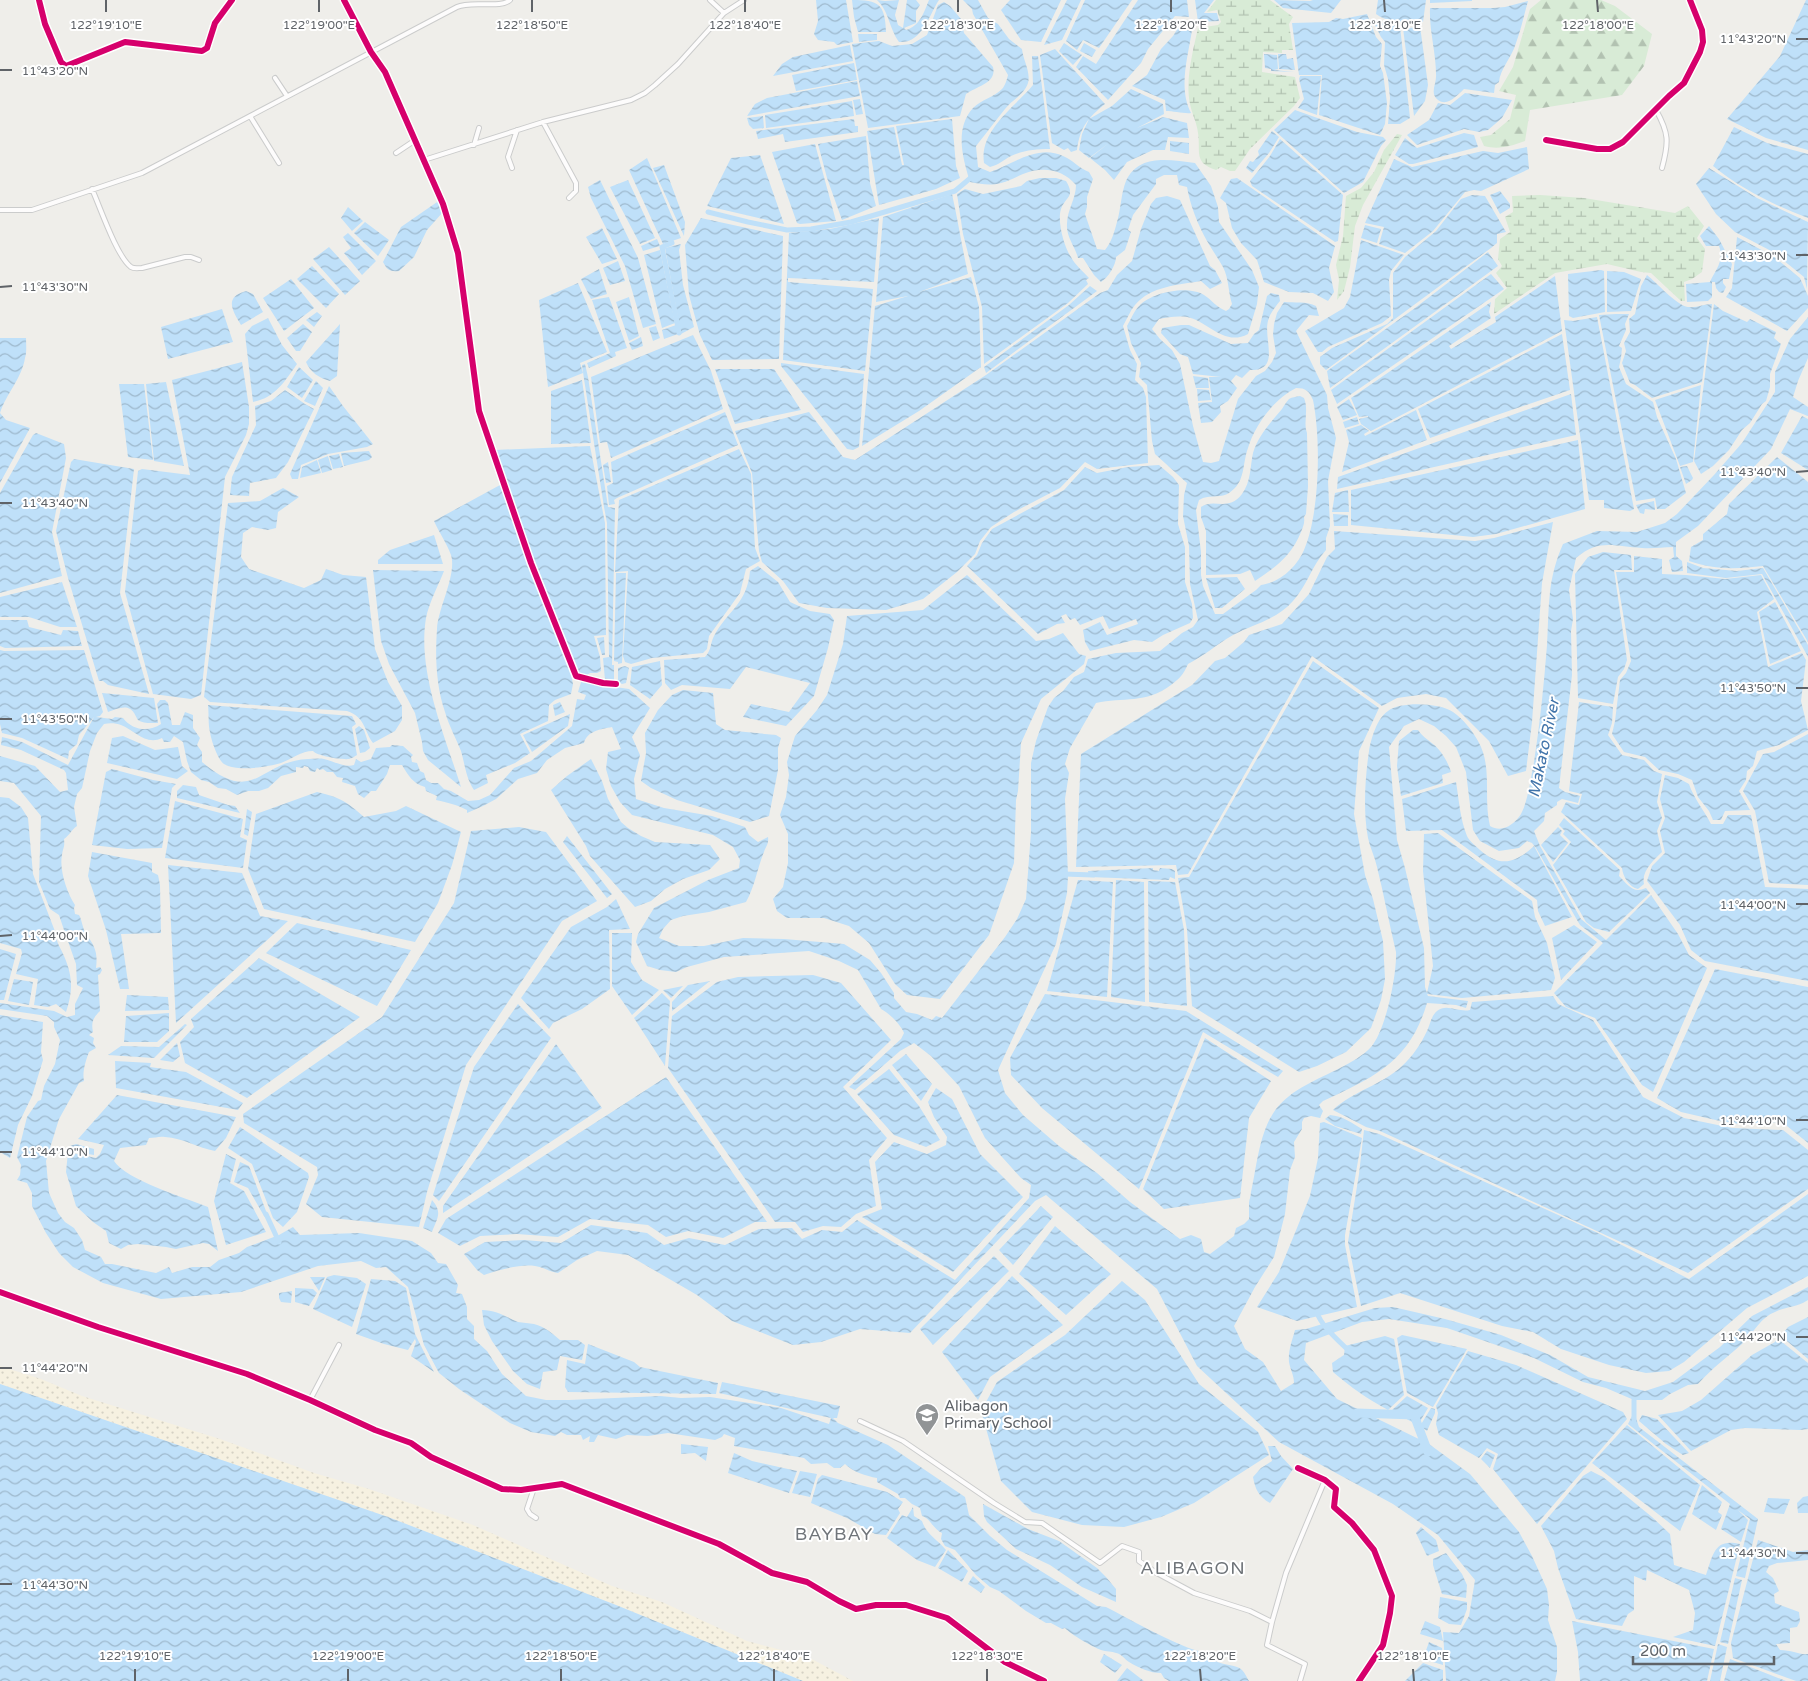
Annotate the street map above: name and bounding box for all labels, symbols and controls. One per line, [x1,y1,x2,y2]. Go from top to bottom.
text: 122°19'10"E [70,18,143,32]
text: 122°19'00"E [283,18,356,32]
text: 122°18'50"E [496,18,569,32]
text: 122°18'40"E [709,18,782,32]
text: 122°18'30"E [922,18,995,32]
text: 122°18'20"E [1135,18,1208,32]
text: 122°18'10"E [1349,18,1422,32]
text: 122°18'00"E [1562,18,1635,32]
text: 11°43'20"N [1720,32,1786,46]
text: 11°43'20"N [22,64,88,78]
text: 11°43'30"N [1720,249,1786,263]
text: 11°43'30"N [22,280,88,294]
text: 11°43'40"N [1720,465,1786,479]
text: 11°43'40"N [22,496,88,510]
text: 11°43'50"N [1720,681,1786,695]
water label: Makato River [1524,695,1565,799]
text: 11°43'50"N [22,712,88,726]
text: 11°44'00"N [1720,898,1786,912]
text: 11°44'00"N [22,929,88,943]
text: 11°44'10"N [1720,1114,1786,1128]
text: 11°44'10"N [22,1145,88,1159]
text: 11°44'20"N [1720,1330,1786,1344]
text: 11°44'20"N [22,1361,88,1375]
place label: Alibagon Primary School [944,1397,1052,1432]
school or university icon: Alibagon Primary School [914,1402,940,1436]
district label: BAYBAY [795,1523,873,1545]
text: 11°44'30"N [1720,1546,1786,1560]
district label: ALIBAGON [1140,1557,1246,1579]
text: 11°44'30"N [22,1578,88,1592]
scale bar [1633,1634,1774,1666]
text: 200 m [1640,1642,1686,1660]
text: 122°19'10"E [99,1649,172,1663]
text: 122°19'00"E [312,1649,385,1663]
text: 122°18'50"E [525,1649,598,1663]
text: 122°18'40"E [738,1649,811,1663]
text: 122°18'30"E [951,1649,1024,1663]
text: 122°18'20"E [1164,1649,1237,1663]
text: 122°18'10"E [1377,1649,1450,1663]

